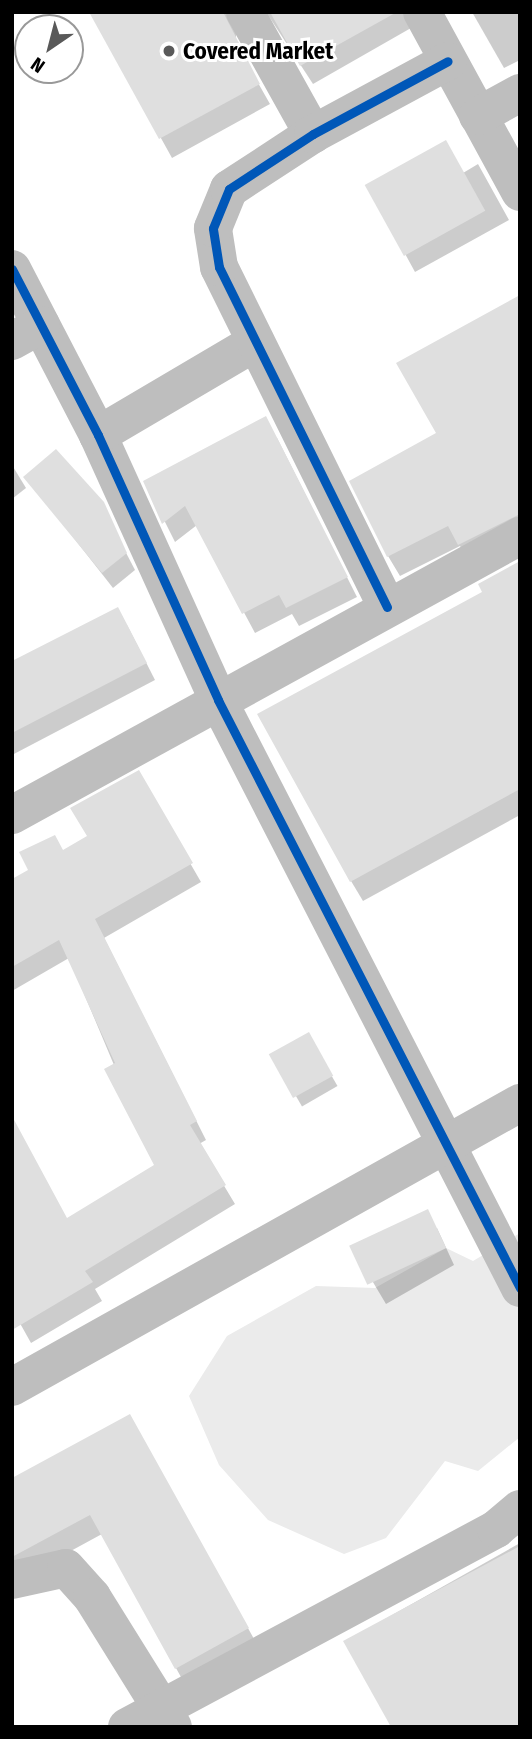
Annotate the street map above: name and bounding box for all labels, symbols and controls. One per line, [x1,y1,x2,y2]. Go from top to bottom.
north arrow [14,14,84,84]
place label: Covered Market [183,37,333,65]
marker: Covered Market [161,43,177,59]
text: N [27,52,49,78]

